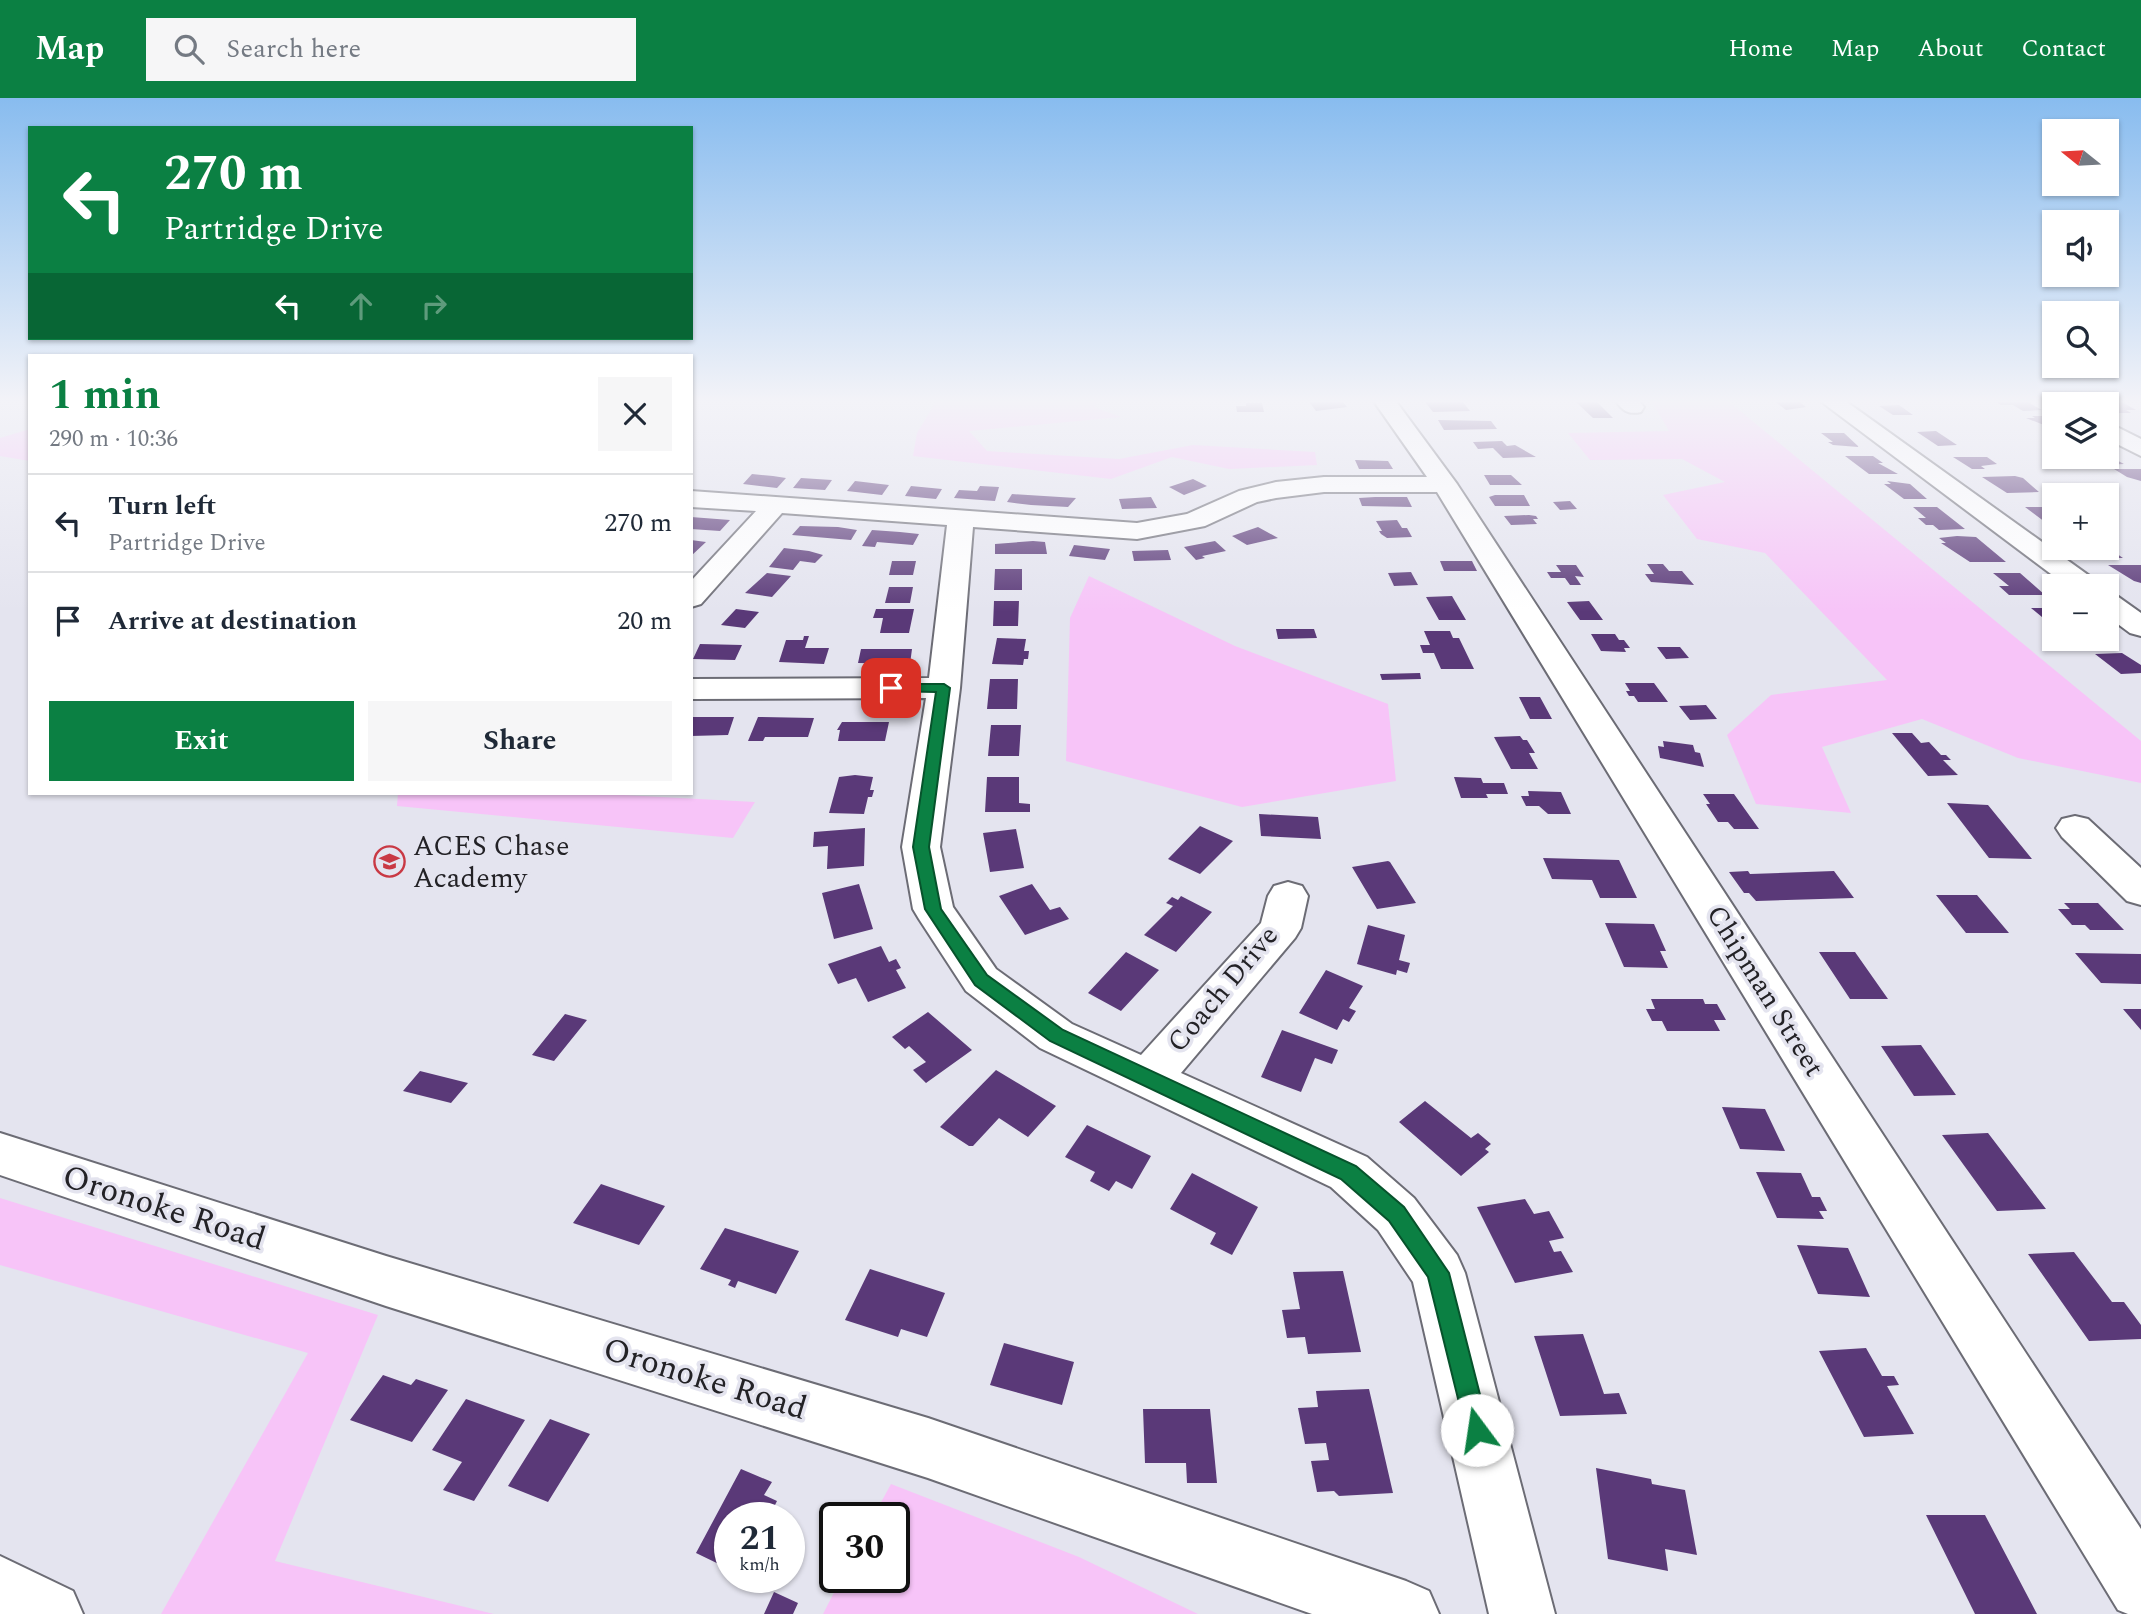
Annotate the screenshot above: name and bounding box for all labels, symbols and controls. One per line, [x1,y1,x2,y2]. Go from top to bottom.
search box [146,18,636,81]
text: Map [35,24,104,74]
text: Search here [226,29,361,69]
icon: search [170,30,208,68]
text: Home [1728,31,1793,67]
text: Map [1831,31,1879,67]
text: About [1917,31,1983,67]
text: Contact [2021,31,2106,67]
north arrow [2042,119,2119,196]
map controls [2042,119,2119,651]
text: 270 m [164,137,303,212]
icon: left [49,154,140,245]
text: Partridge Drive [164,205,383,254]
button: sound [2042,210,2119,287]
icon: left [269,287,307,325]
icon: ahead [342,287,380,325]
icon: right [415,287,453,325]
button: search [2042,301,2119,378]
text: 1 min [49,364,161,427]
button: close [598,377,672,451]
button: layers [2042,392,2119,469]
text: 290 m · 10:36 [49,422,178,457]
button: + [2042,483,2119,560]
text: Turn left [108,486,216,526]
text: 270 m [604,503,672,543]
icon: left [49,504,87,542]
text: Partridge Drive [108,526,266,561]
button: − [2042,574,2119,651]
text: Arrive at destination [108,601,357,641]
text: 20 m [617,601,672,641]
icon: arrive [49,602,87,640]
pin [861,658,921,718]
icon: arrive [872,669,910,707]
button: Exit [49,701,354,781]
button: Share [368,701,672,781]
place label: ACES Chase Academy [413,825,569,900]
school or university icon: ACES Chase Academy [373,845,407,879]
street label: Chipman Street [1695,897,1835,1085]
street label: Coach Drive [1157,916,1289,1062]
street label: Oronoke Road [56,1152,272,1264]
street label: Oronoke Road [597,1324,813,1434]
position arrow [1440,1393,1514,1467]
speed limit sign: 30 [819,1502,910,1593]
text: 21 [740,1512,779,1565]
text: km/h [739,1551,780,1578]

